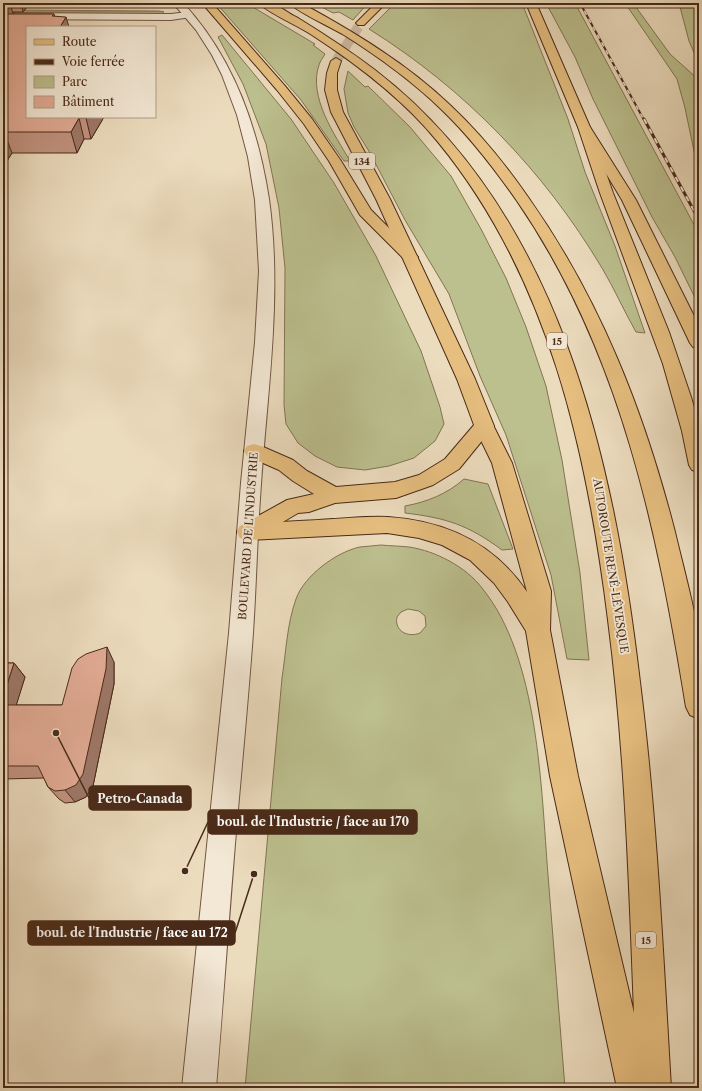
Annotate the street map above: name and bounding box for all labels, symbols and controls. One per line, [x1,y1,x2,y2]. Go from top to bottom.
legend [26,26,156,118]
text: Route [62,34,97,49]
text: Voie ferrée [61,54,125,69]
text: Parc [62,74,87,89]
text: Bâtiment [62,94,115,109]
road number: 134 [349,153,375,169]
road number: 15 [547,333,567,349]
street label: BOULEVARD DE L'INDUSTRIE [235,451,261,620]
street label: AUTOROUTE RENÉ-LÉVESQUE [590,477,632,655]
callout: Petro-Canada [89,786,191,810]
text: Petro-Canada [97,791,184,806]
callout: boul. de l'Industrie / face au 170 [208,810,417,834]
text: boul. de l'Industrie / face au 170 [216,814,409,829]
callout: boul. de l'Industrie / face au 172 [28,921,235,945]
text: boul. de l'Industrie / face au 172 [35,925,228,940]
road number: 15 [636,932,656,948]

